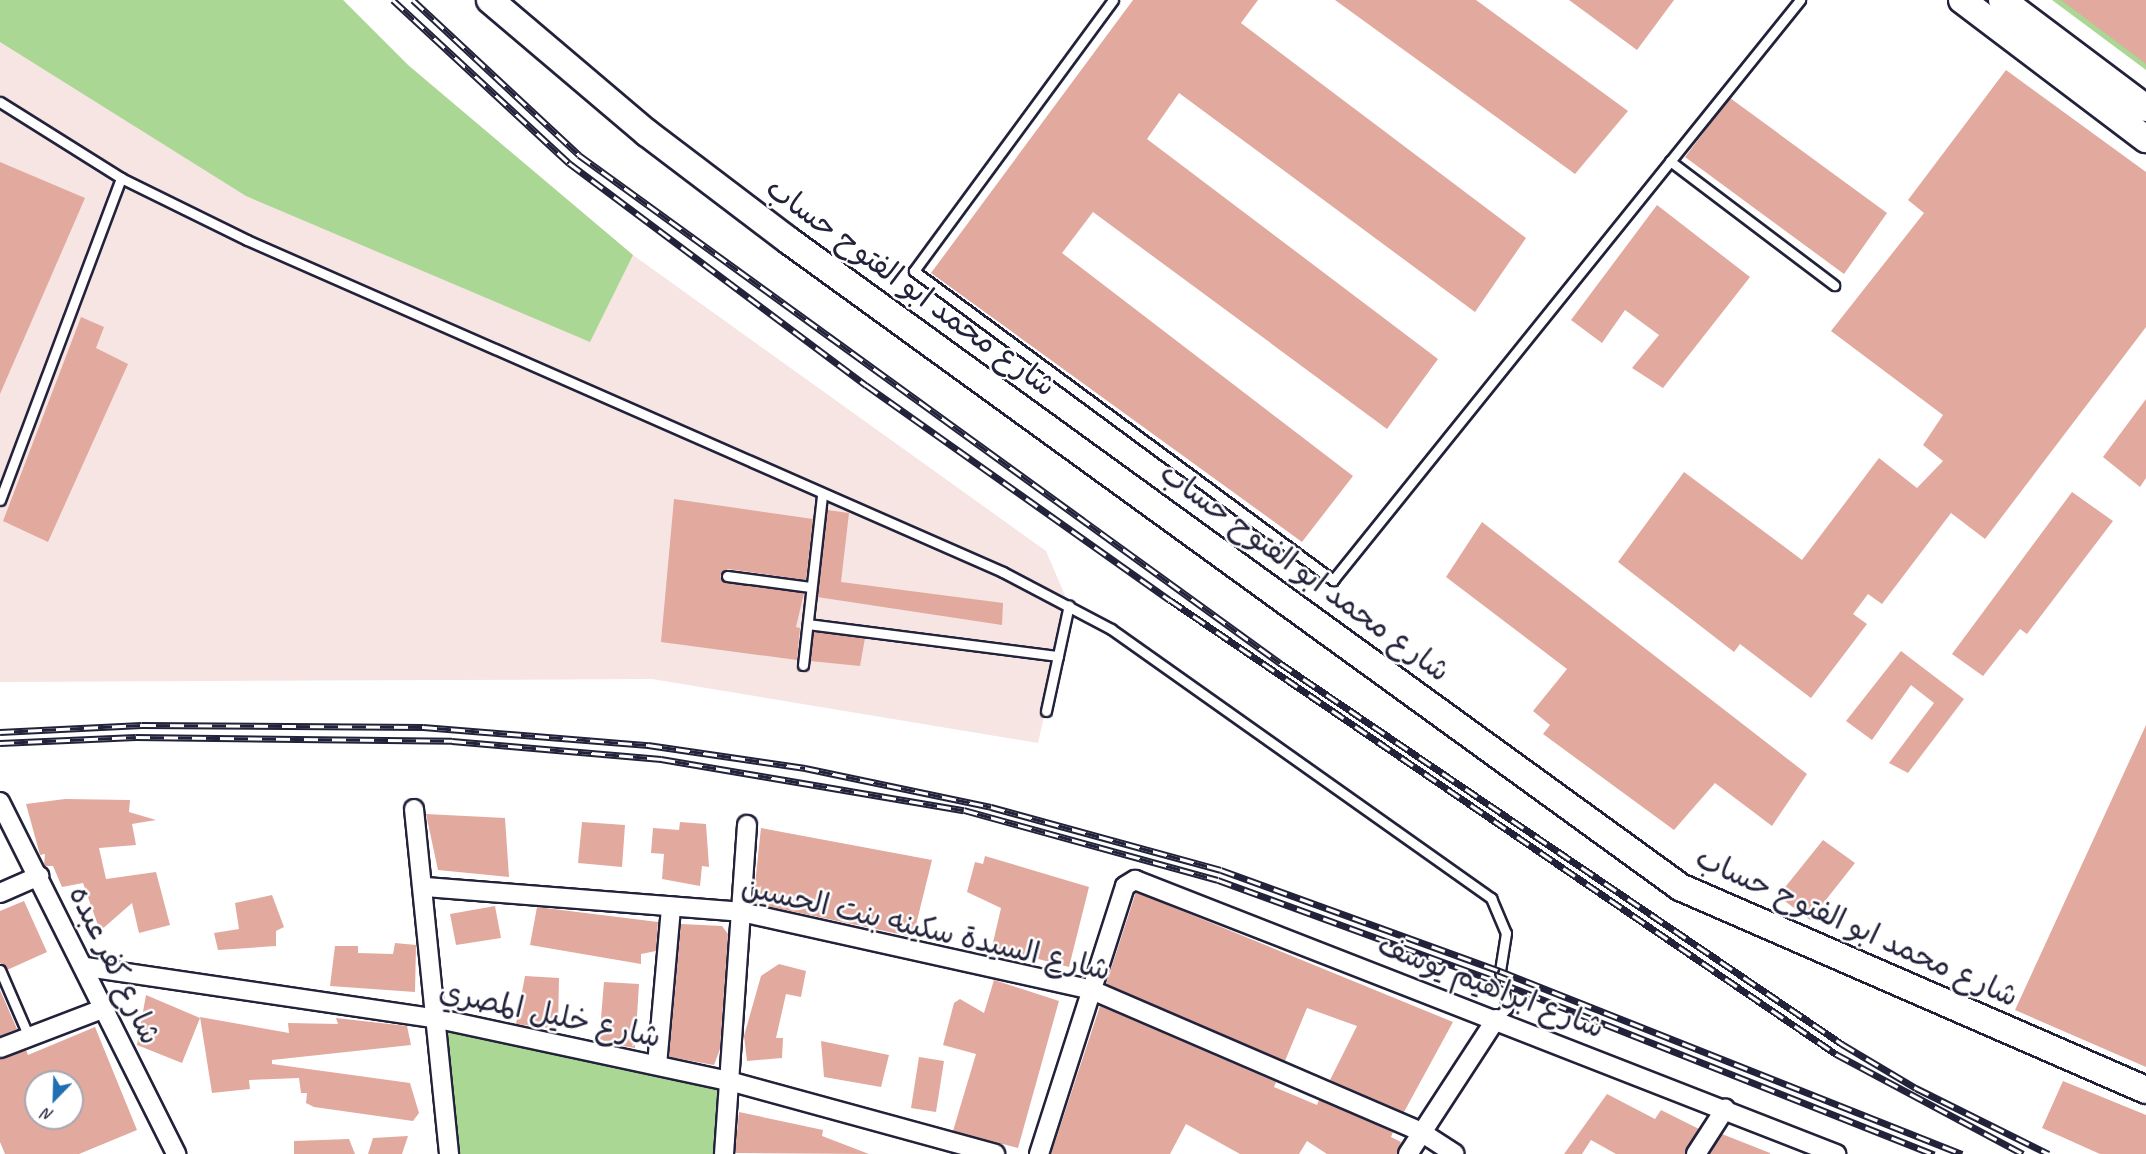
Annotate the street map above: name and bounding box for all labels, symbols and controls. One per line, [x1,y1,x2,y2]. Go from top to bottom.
street label: شارع محمد ابو الفتوح حساب [759,170,1063,404]
street label: شارع محمد ابو الفتوح حساب [1153,455,1457,689]
street label: شارع محمد ابو الفتوح حساب [1690,840,2024,1014]
street label: شارع السيدة سكينه بنت الحسين [738,868,1114,988]
street label: شارع كفر عبده [61,880,169,1050]
street label: شارع ابراهيم يوسف [1373,926,1609,1046]
street label: شارع خليل المصري [436,973,664,1055]
north arrow [24,1070,84,1130]
text: N [39,1104,56,1126]

